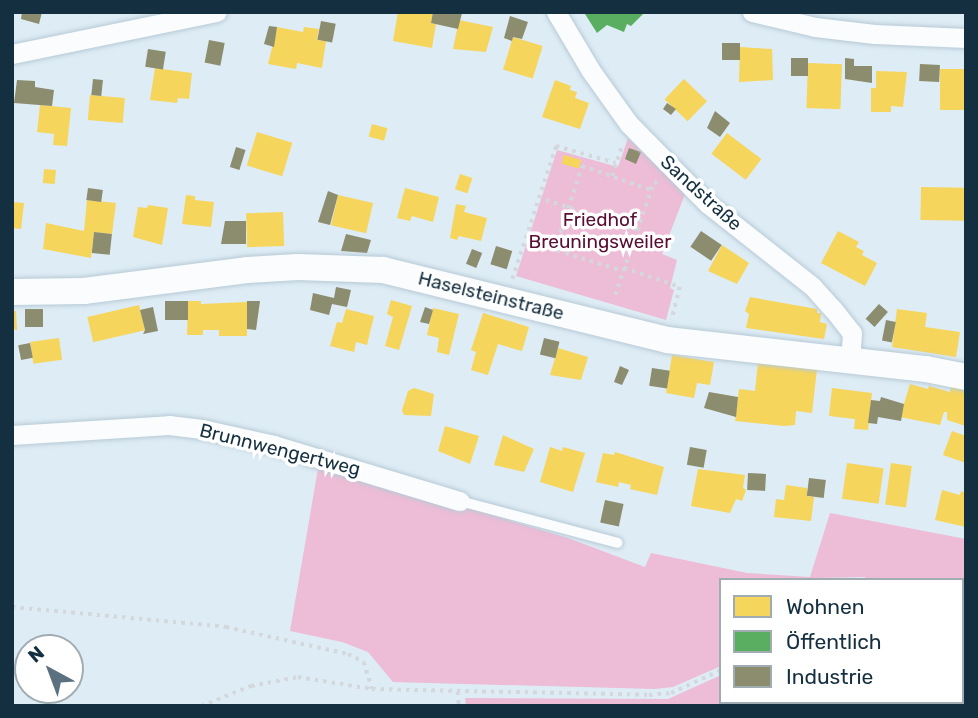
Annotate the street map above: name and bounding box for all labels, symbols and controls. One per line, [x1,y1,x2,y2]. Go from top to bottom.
street label: Sandstraße [656,151,746,235]
park label: Friedhof Breuningsweiler [529,209,671,253]
street label: Haselsteinstraße [416,267,566,325]
street label: Brunnwengertweg [197,419,363,481]
legend [719,578,964,704]
text: Wohnen [786,594,864,619]
text: Öffentlich [786,629,882,654]
north arrow [14,634,84,704]
text: N [23,641,49,667]
text: Industrie [786,664,873,689]

